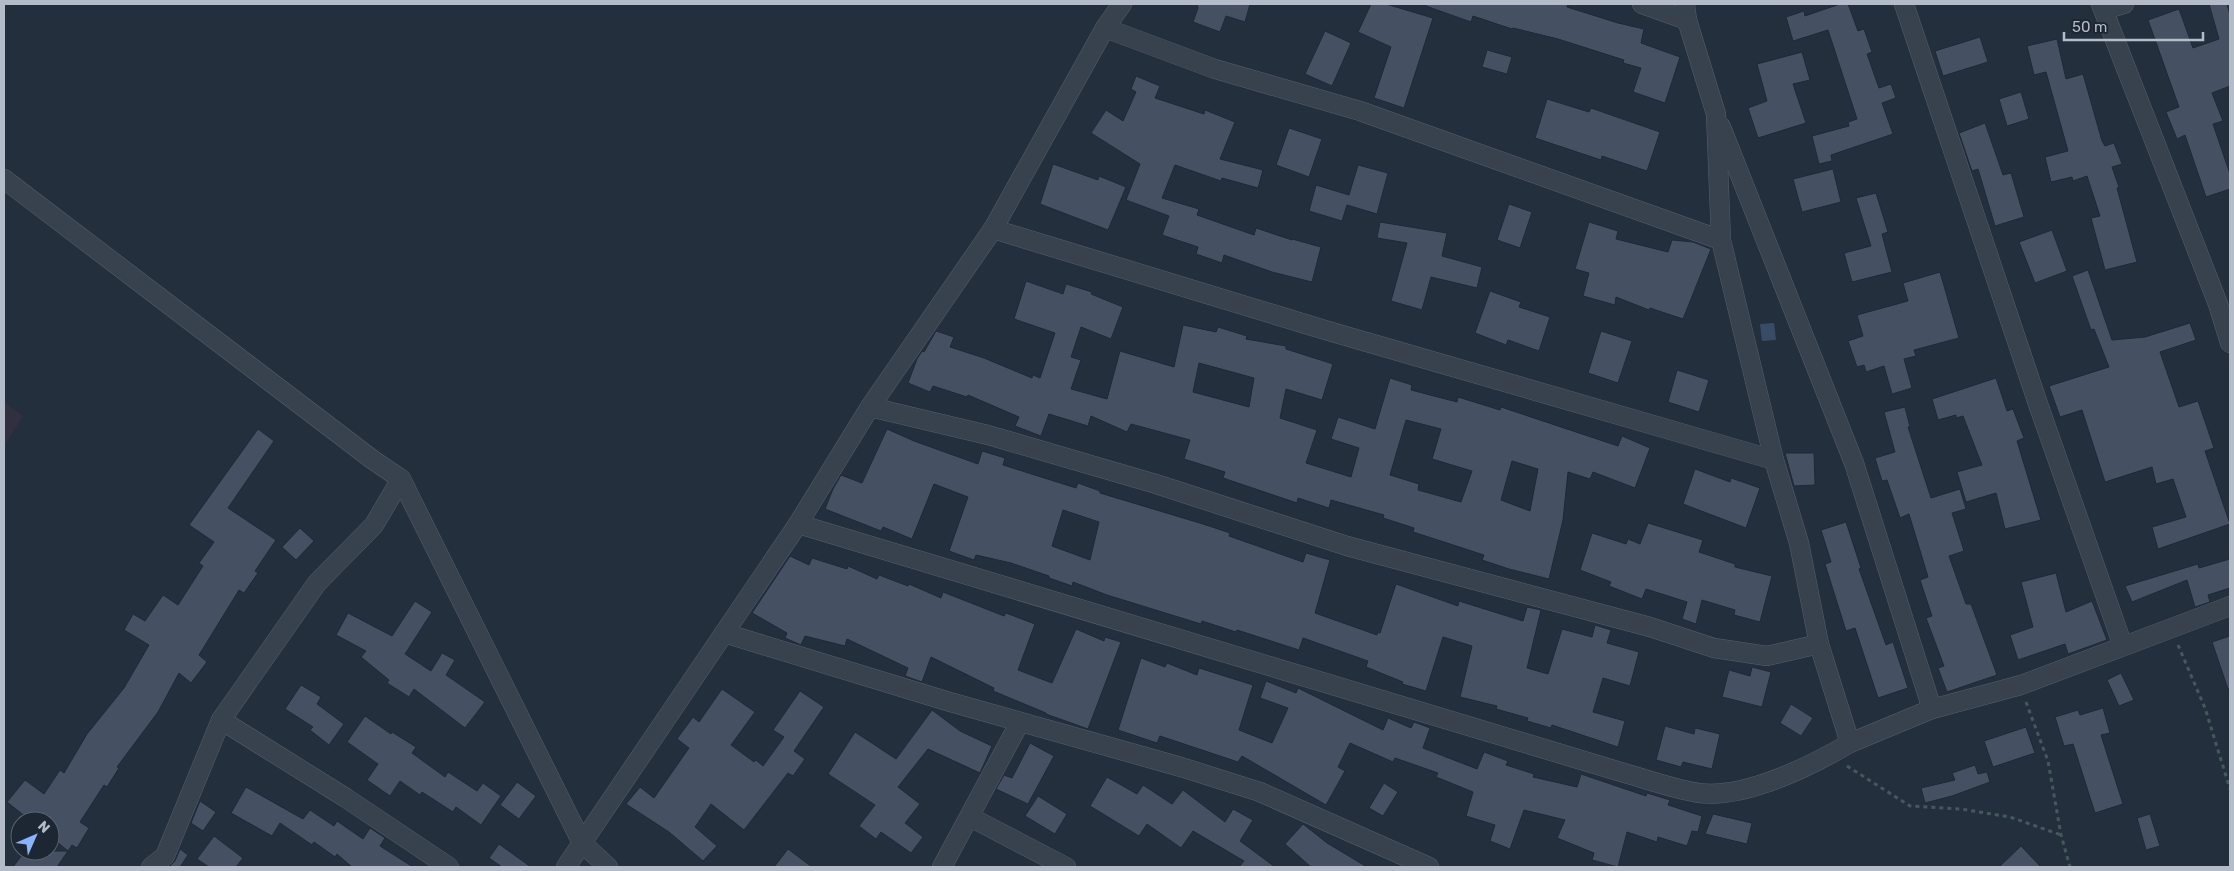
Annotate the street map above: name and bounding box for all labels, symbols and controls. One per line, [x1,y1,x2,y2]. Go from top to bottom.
scale bar [2064,10,2203,42]
text: 50 m [2072,18,2107,36]
north arrow [10,811,60,861]
text: N [34,818,53,837]

